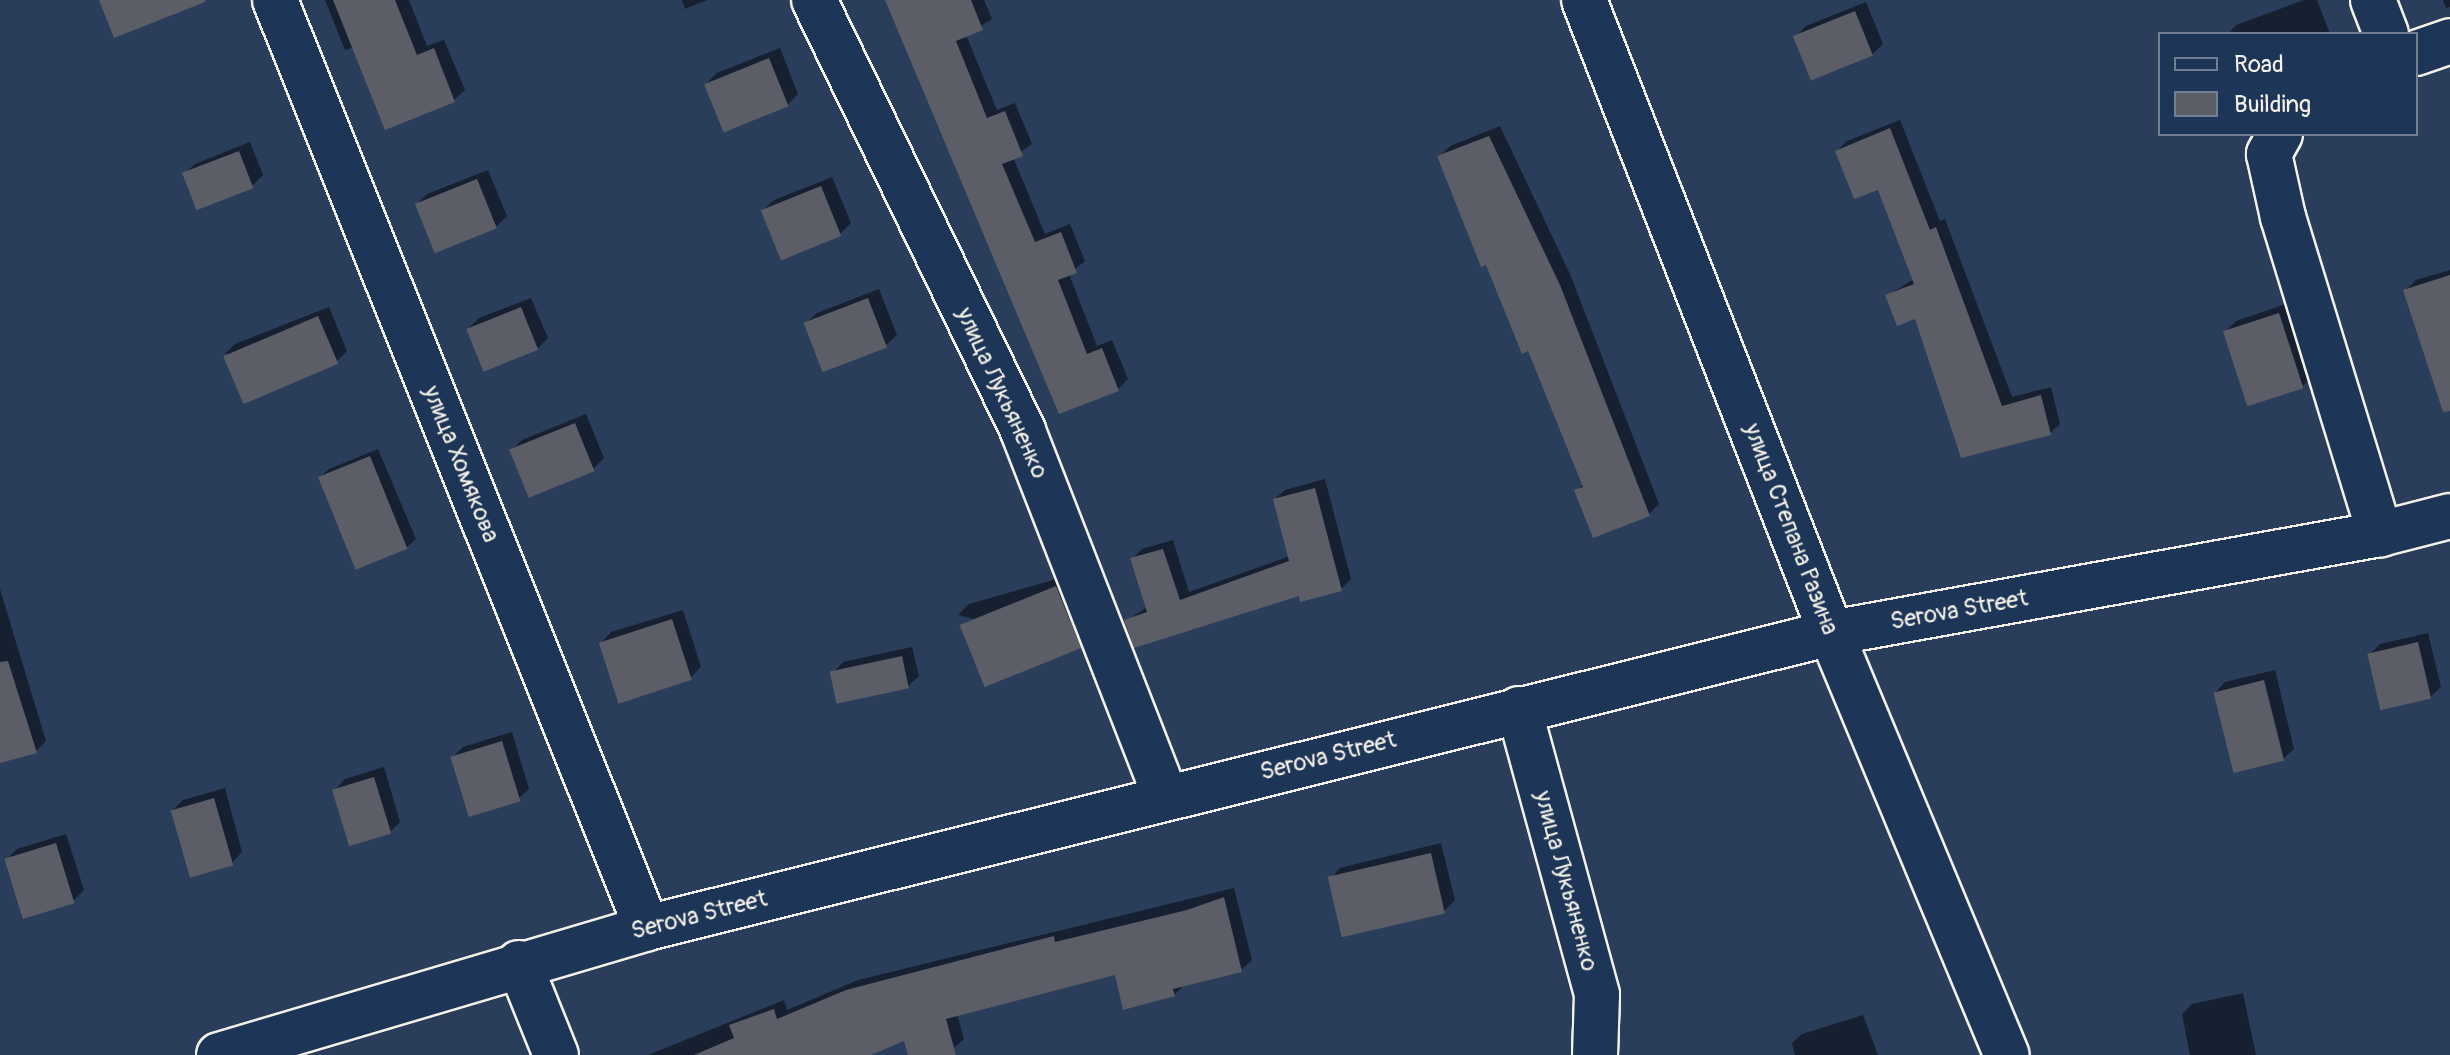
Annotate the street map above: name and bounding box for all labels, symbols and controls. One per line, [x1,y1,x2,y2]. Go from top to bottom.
legend [2158,32,2418,136]
text: Road [2234,50,2284,79]
text: Building [2234,90,2311,119]
street label: улица Лукьяненко [950,303,1054,483]
street label: улица Хомякова [417,382,505,546]
street label: улица Степана Разина [1737,419,1845,639]
street label: Serova Street [1888,584,2030,636]
street label: Serova Street [1257,725,1399,787]
street label: улица Лукьяненко [1528,788,1604,974]
street label: Serova Street [628,884,770,946]

